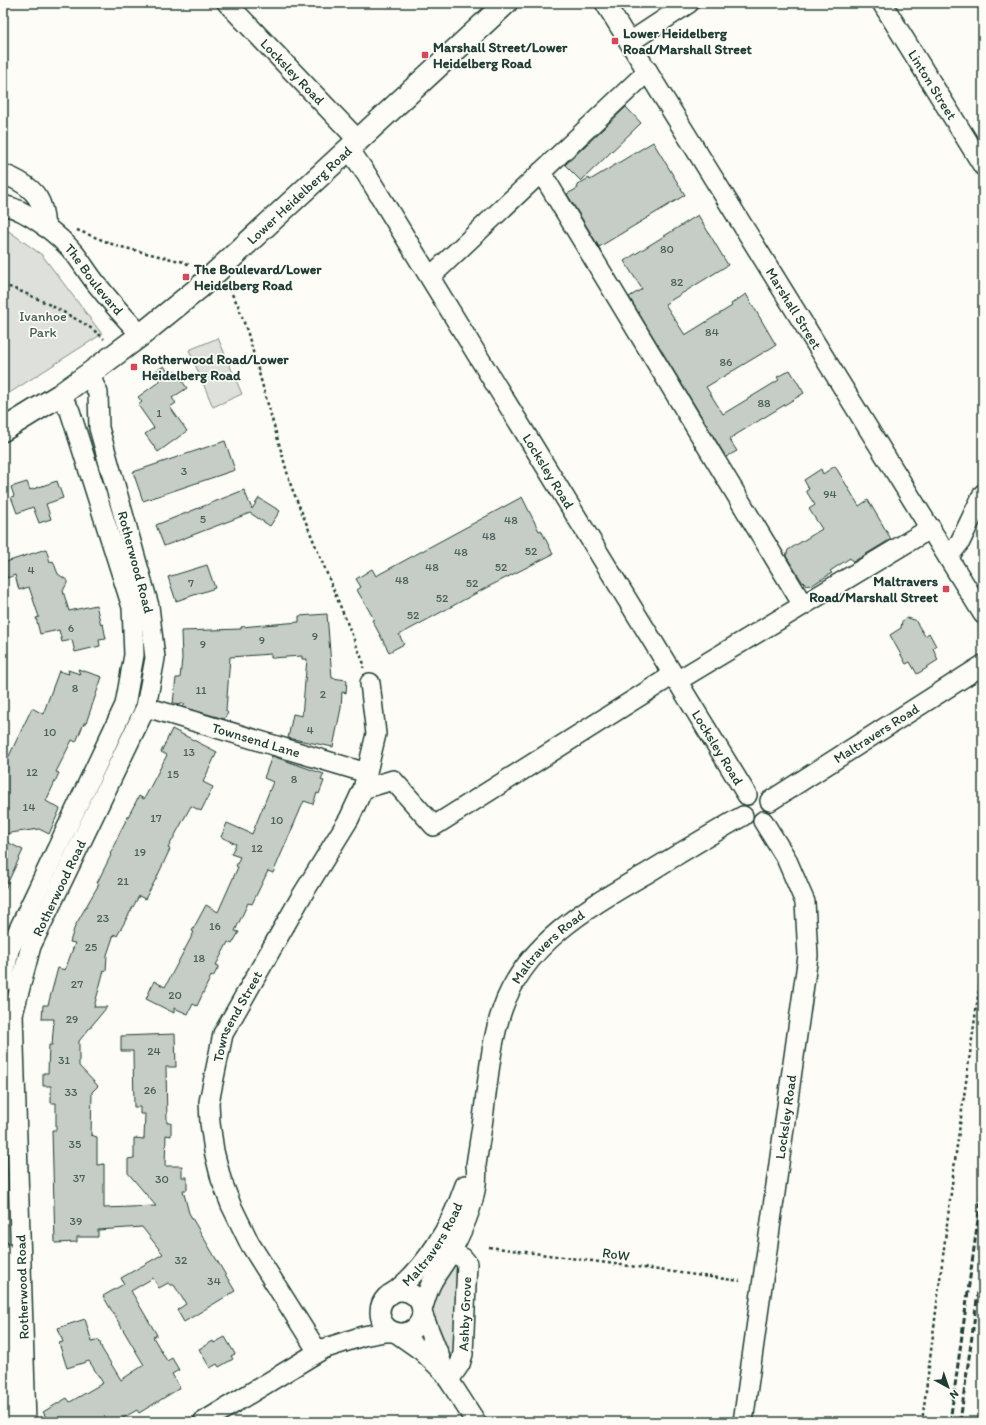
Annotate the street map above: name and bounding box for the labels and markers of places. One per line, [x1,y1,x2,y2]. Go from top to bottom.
place label: Lower Heidelberg Road/Marshall Street [623,25,753,58]
marker: Lower Heidelberg Road/Marshall Street [610,36,620,46]
place label: Marshall Street/Lower Heidelberg Road [433,39,568,72]
marker: Marshall Street/Lower Heidelberg Road [420,50,430,60]
place label: The Boulevard/Lower Heidelberg Road [193,261,322,294]
marker: The Boulevard/Lower Heidelberg Road [181,272,191,282]
place label: Rotherwood Road/Lower Heidelberg Road [142,351,289,384]
marker: Rotherwood Road/Lower Heidelberg Road [129,362,139,372]
place label: Maltravers Road/Marshall Street [809,573,939,606]
marker: Maltravers Road/Marshall Street [941,584,951,594]

